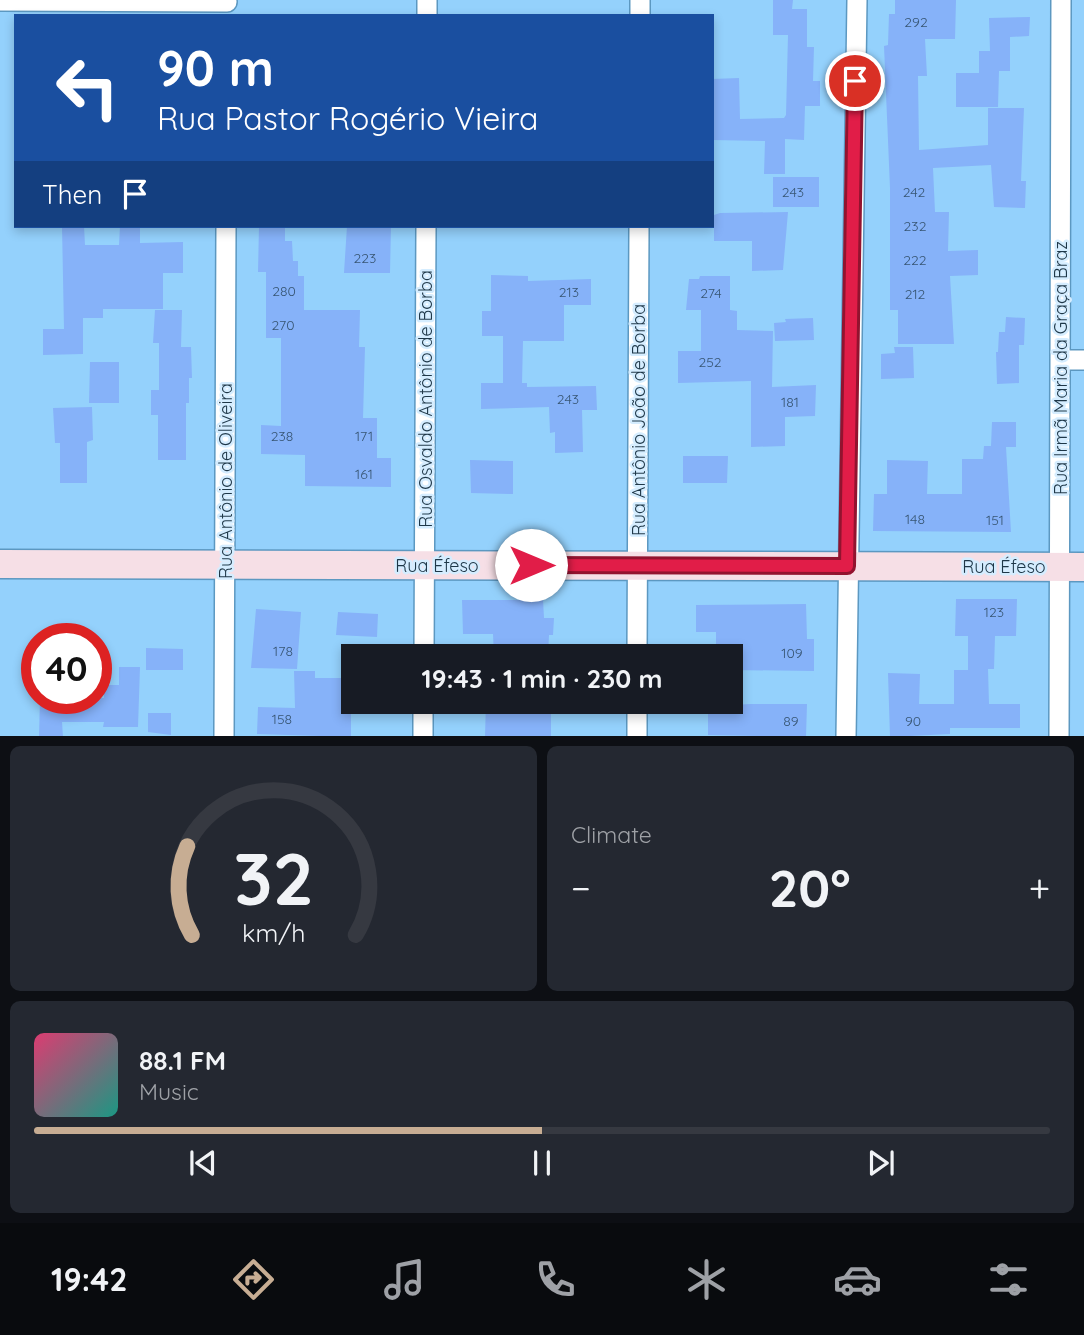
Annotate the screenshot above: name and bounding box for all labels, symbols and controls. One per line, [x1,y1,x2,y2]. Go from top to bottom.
house number: 292 [904,13,928,31]
text: 90 m [157,37,274,98]
icon: left [42,42,133,133]
pin [825,51,885,111]
icon: arrive [836,62,874,100]
text: Rua Pastor Rogério Vieira [157,98,538,138]
icon: arrive [116,175,154,213]
text: Then [42,178,102,211]
house number: 243 [782,183,804,201]
house number: 242 [903,183,926,201]
house number: 232 [904,217,927,235]
street label: Rua Irmã Maria da Graça Braz [1049,241,1072,495]
house number: 223 [354,249,376,267]
house number: 222 [903,251,927,269]
street label: Rua Osvaldo Antônio de Borba [414,270,437,528]
house number: 280 [272,282,296,300]
house number: 213 [559,283,579,301]
house number: 274 [700,284,722,302]
house number: 212 [905,285,926,303]
street label: Rua Antônio João de Borba [627,304,650,536]
house number: 270 [271,316,295,334]
house number: 252 [698,353,722,371]
street label: Rua Antônio de Oliveira [214,383,237,579]
house number: 243 [557,390,579,408]
house number: 181 [781,393,799,411]
house number: 238 [271,427,293,445]
house number: 171 [355,427,373,445]
house number: 161 [355,465,373,483]
house number: 148 [905,510,925,528]
house number: 151 [986,511,1004,529]
position arrow [494,528,568,602]
street label: Rua Éfeso [395,554,479,577]
street label: Rua Éfeso [962,555,1046,578]
house number: 123 [984,603,1004,621]
speed limit sign: 40 [21,623,112,714]
house number: 178 [273,642,293,660]
house number: 109 [781,644,803,662]
text: 19:43 · 1 min · 230 m [422,662,662,695]
house number: 158 [272,710,292,728]
house number: 89 [783,712,799,730]
house number: 90 [905,712,921,730]
text: Climate [571,820,652,849]
text: 32 [233,832,314,923]
text: 20° [769,855,851,920]
text: − [571,864,591,912]
text: + [1029,864,1050,912]
text: km/h [242,916,305,947]
text: 88.1 FM [139,1044,226,1077]
text: Music [139,1077,199,1106]
icon: previous [184,1144,222,1182]
icon: pause [523,1144,561,1182]
icon: next [862,1144,900,1182]
icon: directions [229,1255,278,1304]
icon: music [380,1255,429,1304]
icon: phone [531,1255,580,1304]
icon: climate [682,1255,731,1304]
icon: car [833,1255,882,1304]
icon: filters [984,1255,1033,1304]
text: 19:42 [51,1259,127,1299]

